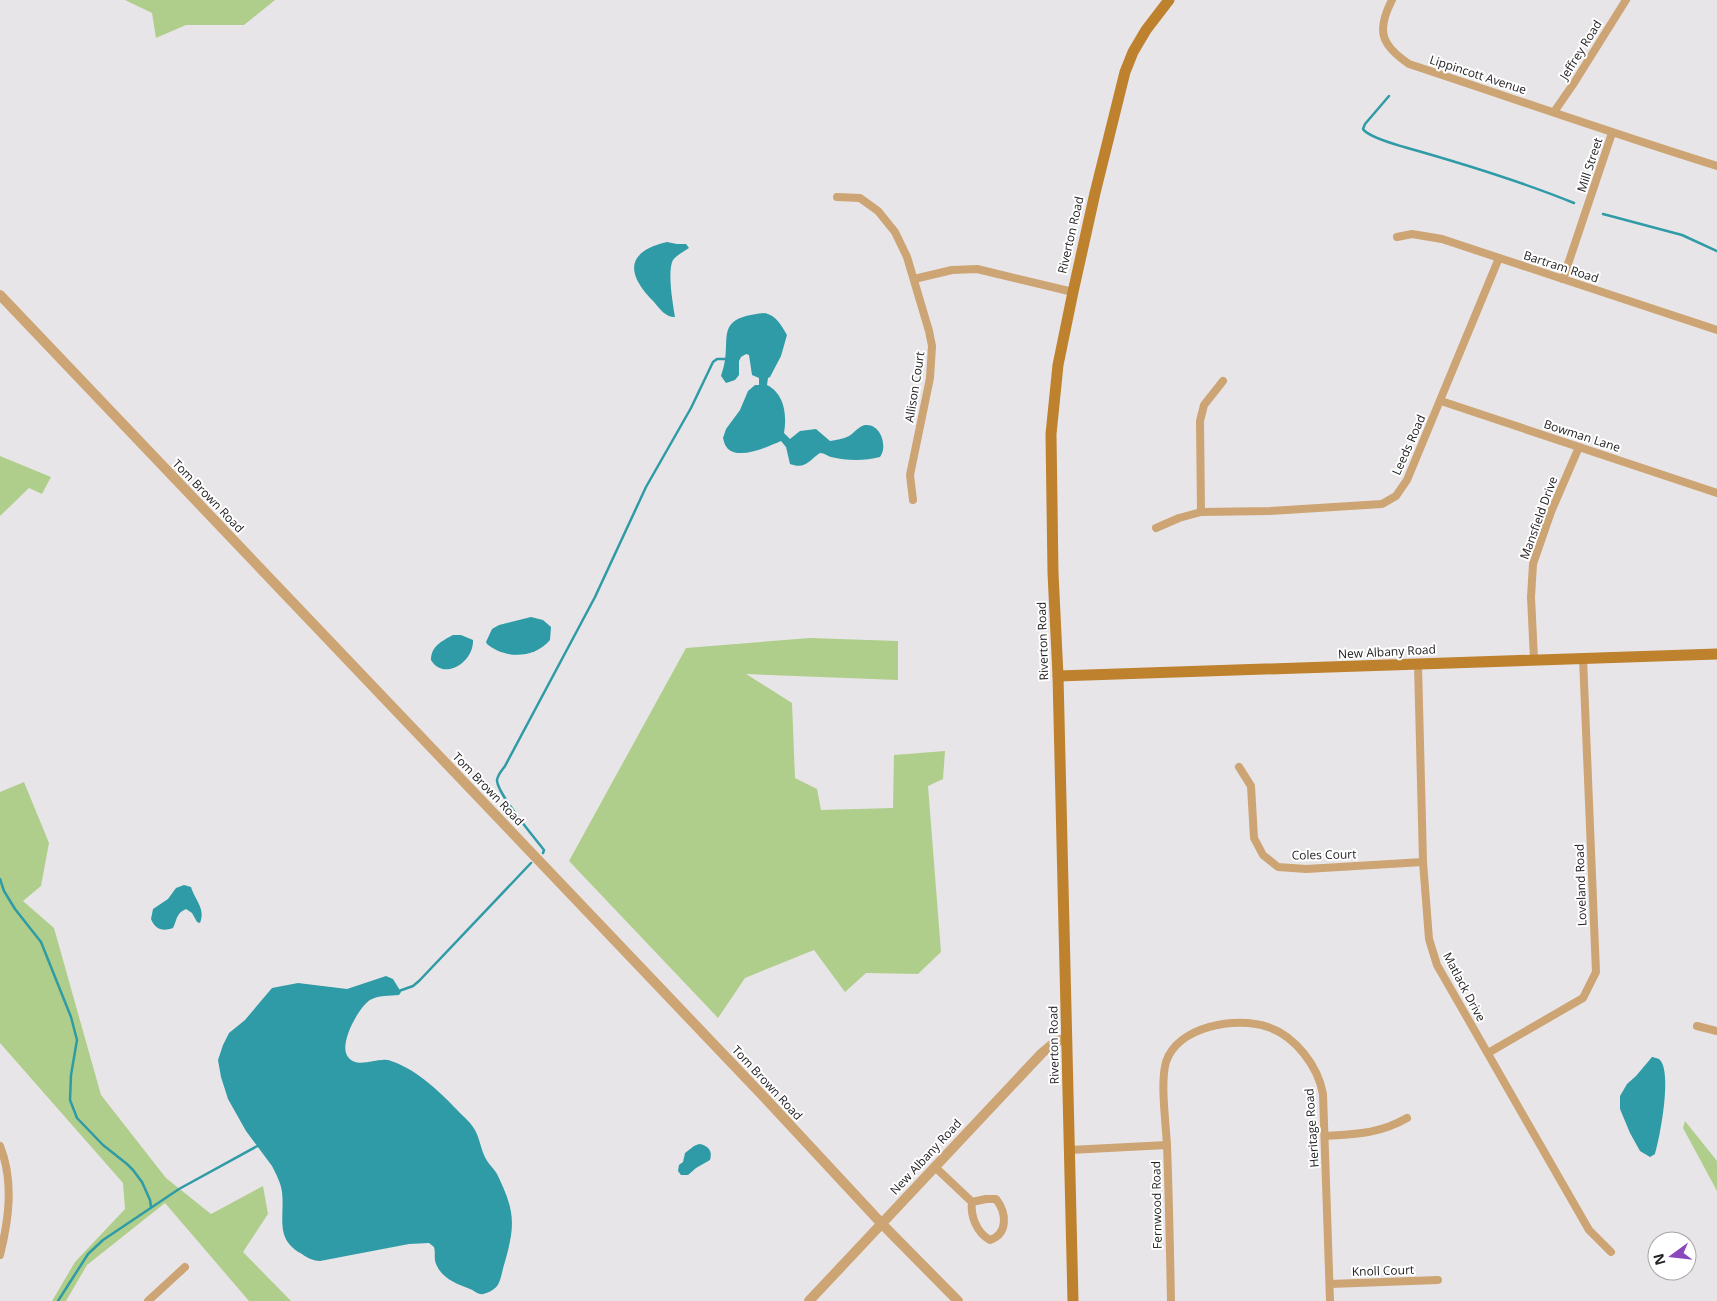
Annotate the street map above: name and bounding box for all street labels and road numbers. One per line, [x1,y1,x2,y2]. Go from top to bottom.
street label: Jeffrey Road [1555,17,1606,84]
street label: Lippincott Avenue [1428,51,1529,98]
street label: Mill Street [1573,135,1606,194]
street label: Riverton Road [1053,195,1088,275]
street label: Bartram Road [1521,246,1601,287]
street label: Allison Court [901,350,928,424]
street label: Leeds Road [1388,412,1429,478]
street label: Bowman Lane [1542,415,1623,456]
street label: Tom Brown Road [169,455,248,536]
street label: Mansfield Drive [1516,474,1562,562]
street label: Riverton Road [1033,601,1052,681]
street label: New Albany Road [1338,640,1436,663]
street label: Tom Brown Road [449,748,528,829]
street label: Loveland Road [1571,844,1590,926]
street label: Coles Court [1291,845,1356,864]
street label: Matlack Drive [1439,949,1490,1025]
street label: Riverton Road [1044,1006,1063,1084]
street label: Tom Brown Road [728,1042,806,1124]
street label: Heritage Road [1300,1088,1323,1168]
street label: New Albany Road [886,1115,965,1198]
street label: Fernwood Road [1147,1161,1166,1249]
street label: Knoll Court [1351,1261,1414,1280]

